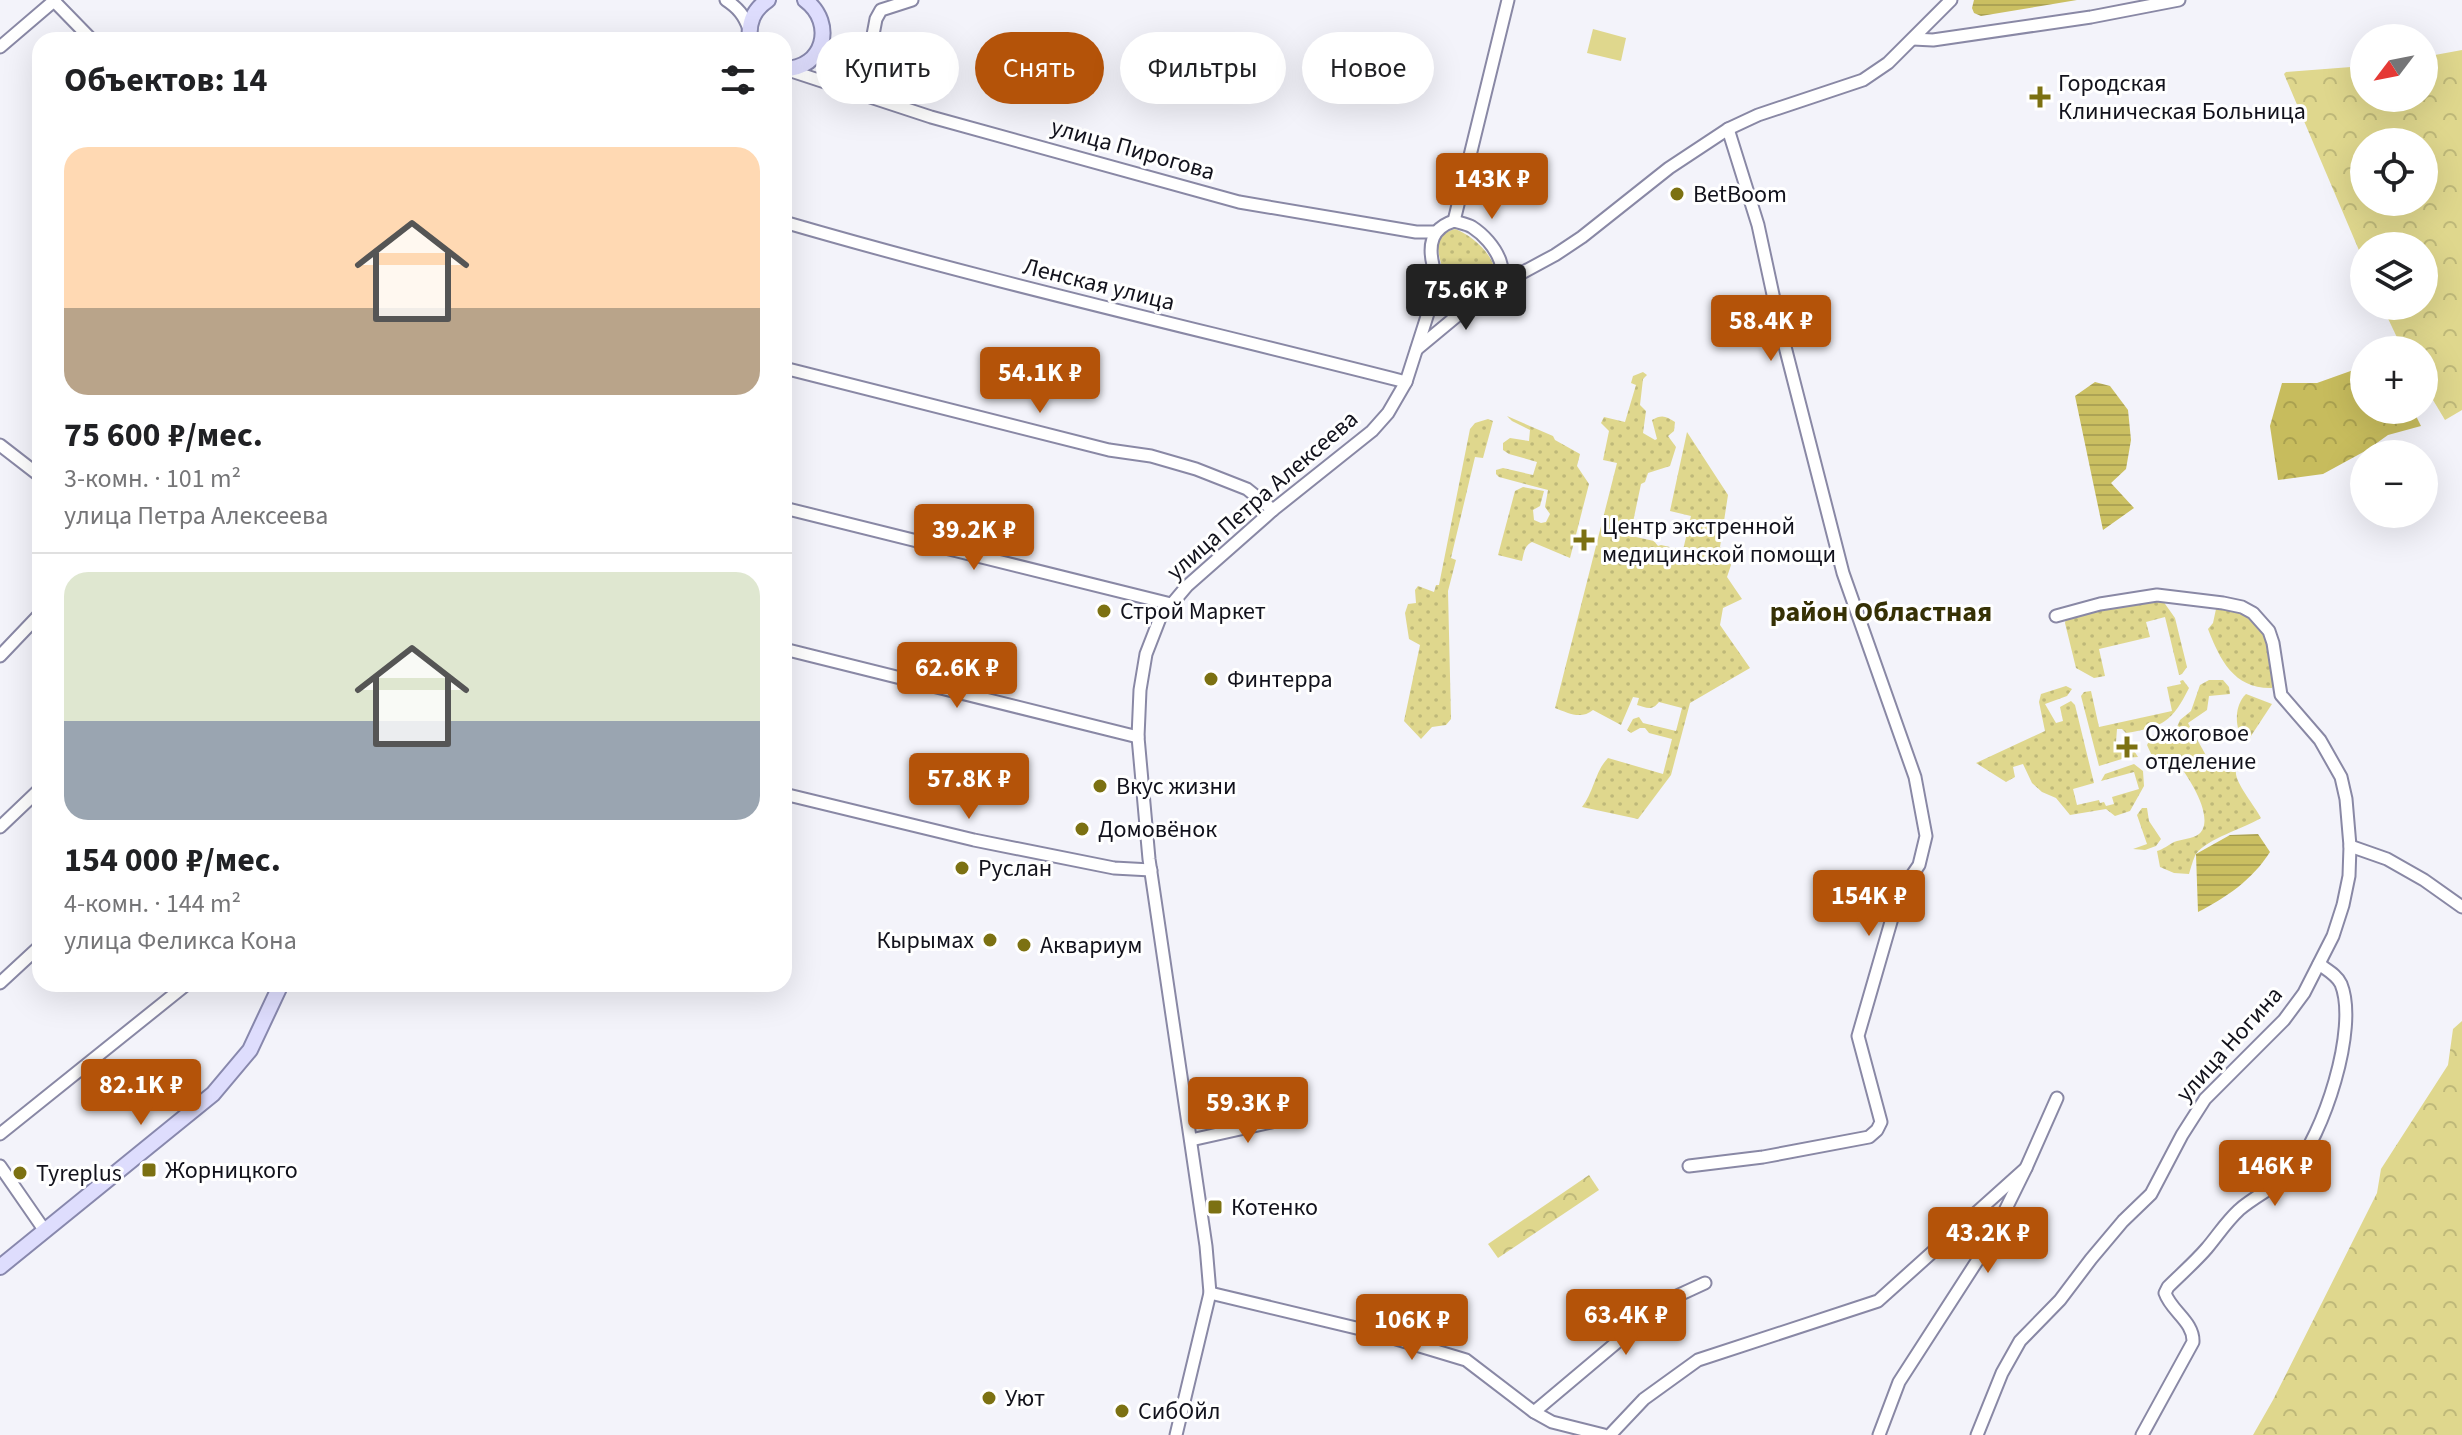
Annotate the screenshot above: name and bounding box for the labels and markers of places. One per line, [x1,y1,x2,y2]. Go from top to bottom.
place label: Городская Клиническая Больница [2058,66,2306,129]
marker: Городская Клиническая Больница [2029,86,2051,108]
pin: 143K ₽ [1427,153,1557,221]
place label: BetBoom [1693,177,1787,212]
marker: BetBoom [1668,185,1686,203]
pin: 75.6K ₽ [1392,264,1540,332]
pin: 58.4K ₽ [1697,295,1845,363]
pin: 54.1K ₽ [966,347,1114,415]
pin: 39.2K ₽ [900,504,1048,572]
place label: Центр экстренной медицинской помощи [1602,509,1836,572]
marker: Центр экстренной медицинской помощи [1573,529,1595,551]
place label: Строй Маркет [1120,594,1266,629]
marker: Строй Маркет [1095,602,1113,620]
pin: 62.6K ₽ [883,642,1031,710]
place label: Финтерра [1227,662,1333,697]
marker: Финтерра [1202,670,1220,688]
place label: Ожоговое отделение [2145,716,2256,779]
marker: Ожоговое отделение [2116,736,2138,758]
pin: 57.8K ₽ [895,753,1043,821]
place label: Вкус жизни [1116,769,1237,804]
marker: Вкус жизни [1091,777,1109,795]
place label: Домовёнок [1098,812,1217,847]
marker: Домовёнок [1073,820,1091,838]
place label: Руслан [978,851,1052,886]
marker: Руслан [953,859,971,877]
pin: 154K ₽ [1804,870,1934,938]
place label: Кырымах [876,923,974,958]
place label: Аквариум [1040,928,1143,963]
marker: Кырымах [981,931,999,949]
marker: Аквариум [1015,936,1033,954]
pin: 82.1K ₽ [67,1059,215,1127]
pin: 59.3K ₽ [1174,1077,1322,1145]
pin: 146K ₽ [2210,1140,2340,1208]
place label: Жорницкого [165,1153,298,1188]
place label: Tyreplus [36,1156,122,1191]
marker: Жорницкого [140,1161,158,1179]
marker: Tyreplus [11,1164,29,1182]
place label: Котенко [1231,1190,1318,1225]
marker: Котенко [1206,1198,1224,1216]
pin: 43.2K ₽ [1914,1207,2062,1275]
pin: 63.4K ₽ [1552,1289,1700,1357]
pin: 106K ₽ [1347,1294,1477,1362]
place label: Уют [1005,1381,1045,1416]
marker: Уют [980,1389,998,1407]
place label: СибОйл [1138,1394,1221,1429]
marker: СибОйл [1113,1402,1131,1420]

